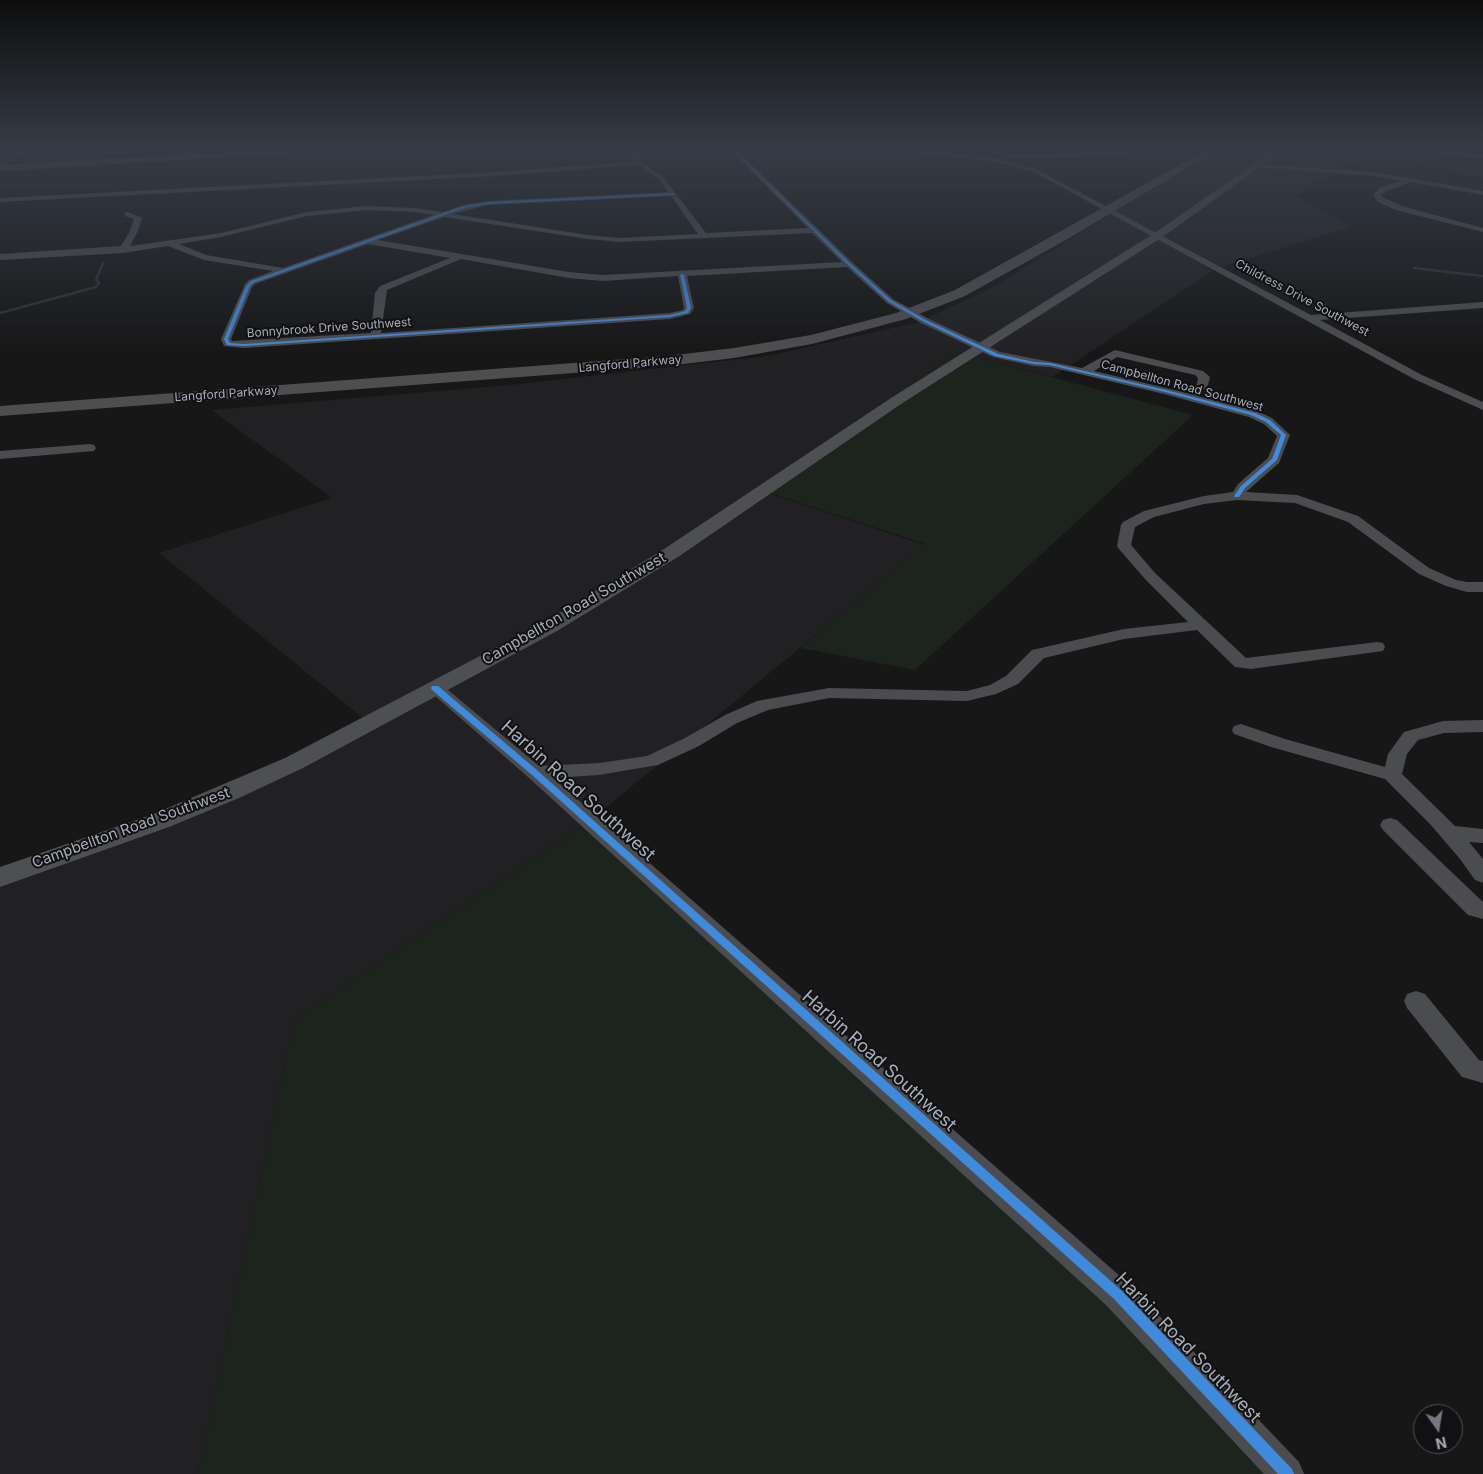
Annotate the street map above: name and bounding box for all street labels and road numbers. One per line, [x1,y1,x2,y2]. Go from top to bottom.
street label: Childress Drive Southwest [1233,257,1371,339]
street label: Bonnybrook Drive Southwest [246,315,412,341]
street label: Langford Parkway [578,352,682,376]
street label: Campbellton Road Southwest [1099,357,1265,415]
street label: Langford Parkway [174,383,278,405]
street label: Campbellton Road Southwest [479,549,669,669]
street label: Harbin Road Southwest [496,716,660,866]
street label: Campbellton Road Southwest [30,784,232,872]
street label: Harbin Road Southwest [797,986,961,1136]
street label: Harbin Road Southwest [1111,1269,1265,1427]

